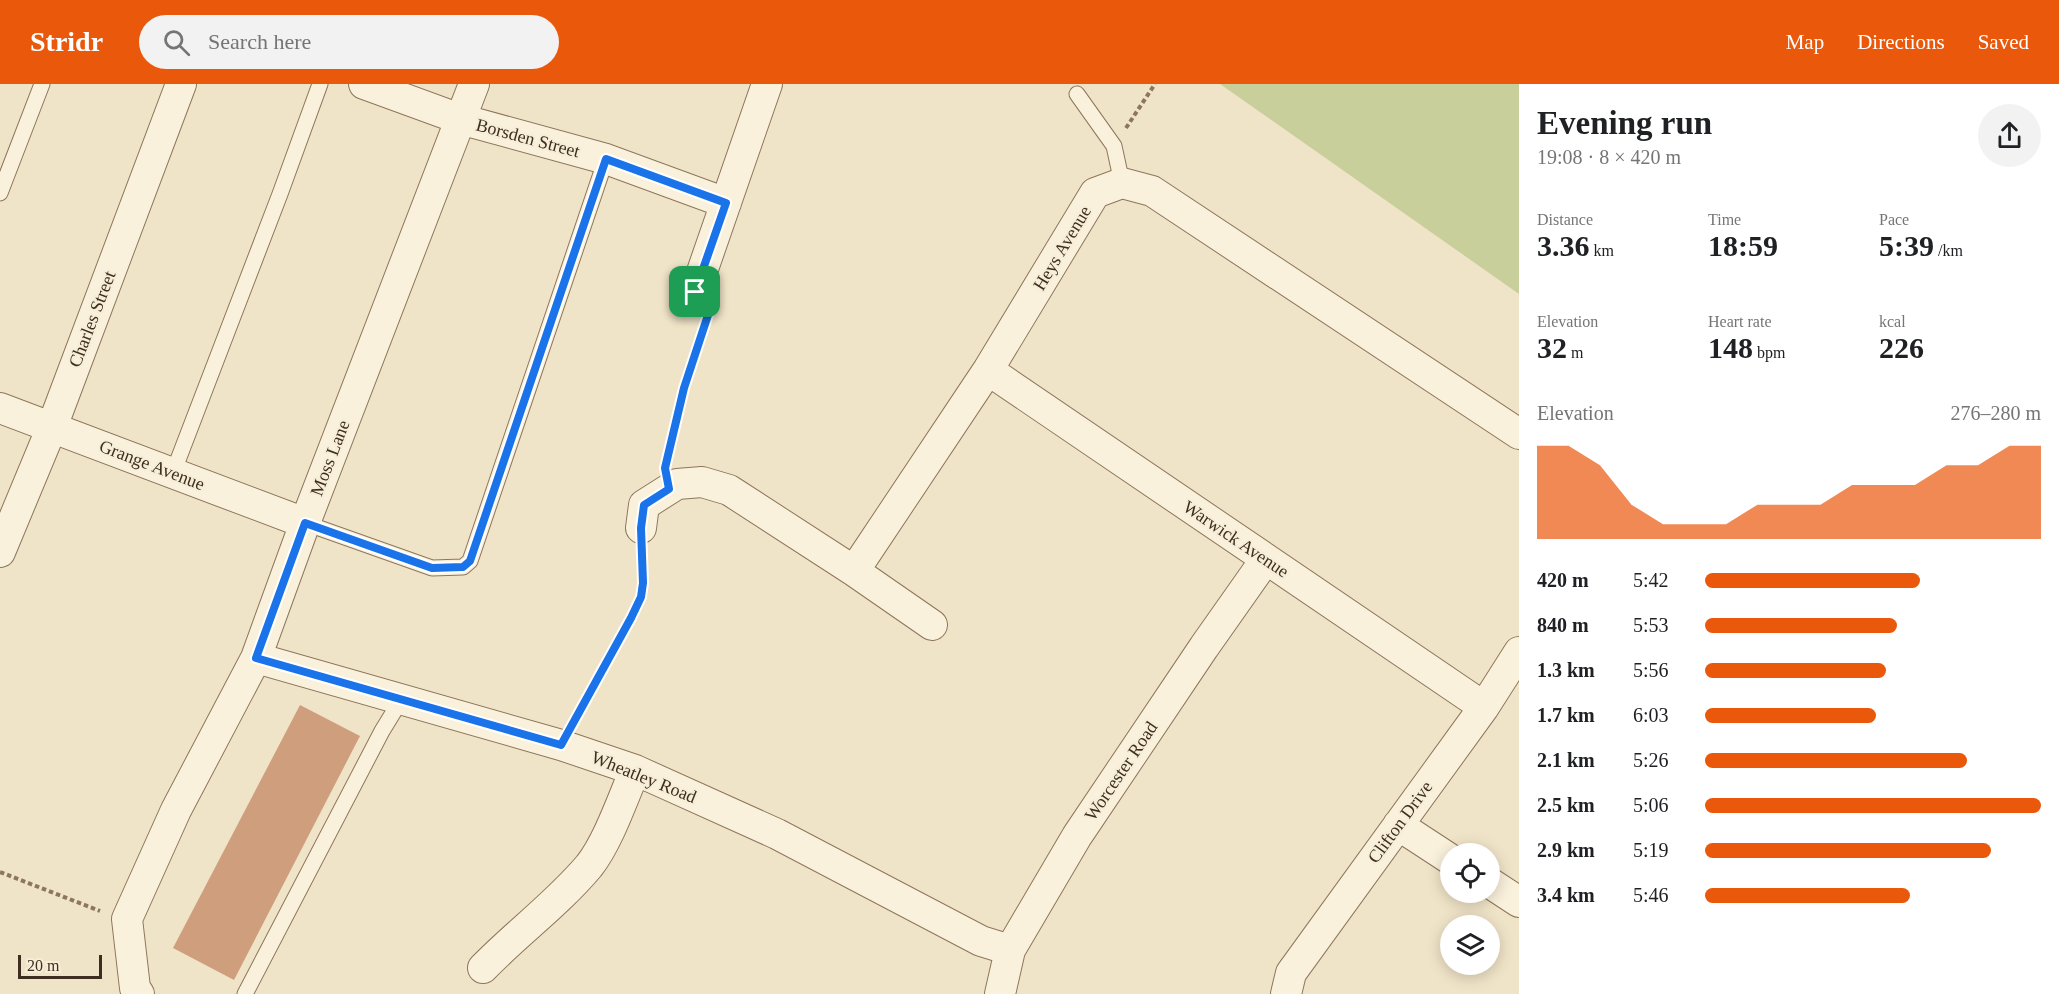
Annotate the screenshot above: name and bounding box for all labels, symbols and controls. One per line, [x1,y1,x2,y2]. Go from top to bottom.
search box [139,15,559,69]
text: Stridr [30,26,103,57]
icon: search [160,26,193,59]
text: Search here [208,29,311,54]
text: Map [1786,30,1824,54]
text: Directions [1857,30,1945,54]
text: Saved [1978,30,2029,54]
button: share [1978,104,2041,167]
text: Evening run [1537,105,1712,141]
street label: Borsden Street [474,115,582,161]
text: 19:08 · 8 × 420 m [1537,146,1681,168]
street label: Heys Avenue [1029,202,1095,294]
text: Distance [1537,211,1593,228]
text: Time [1708,211,1741,228]
text: Pace [1879,211,1909,228]
text: 3.36 [1537,229,1590,262]
text: 18:59 [1708,229,1778,262]
text: 5:39 [1879,229,1934,262]
text: km [1590,242,1614,259]
text: /km [1934,242,1963,259]
pin [669,266,720,317]
street label: Charles Street [64,268,120,370]
icon: arrive [678,275,711,308]
text: Elevation [1537,313,1598,330]
text: Heart rate [1708,313,1772,330]
text: kcal [1879,313,1906,330]
text: 32 [1537,331,1567,364]
text: 148 [1708,331,1753,364]
text: 226 [1879,331,1924,364]
text: m [1567,344,1583,361]
text: bpm [1753,344,1785,361]
text: Elevation [1537,402,1614,424]
text: 276–280 m [1950,402,2041,424]
street label: Moss Lane [306,417,354,499]
street label: Grange Avenue [97,436,207,494]
street label: Warwick Avenue [1180,496,1292,582]
text: 420 m [1537,569,1589,591]
text: 5:42 [1633,569,1669,591]
text: 840 m [1537,614,1589,636]
text: 5:53 [1633,614,1669,636]
text: 1.3 km [1537,659,1595,681]
text: 5:56 [1633,659,1669,681]
text: 1.7 km [1537,704,1595,726]
text: 6:03 [1633,704,1669,726]
street label: Worcester Road [1081,718,1161,824]
street label: Wheatley Road [589,747,699,807]
text: 2.1 km [1537,749,1595,771]
text: 5:26 [1633,749,1669,771]
street label: Clifton Drive [1364,777,1436,867]
text: 2.5 km [1537,794,1595,816]
text: 5:06 [1633,794,1669,816]
text: 2.9 km [1537,839,1595,861]
text: 5:19 [1633,839,1669,861]
map controls [1440,843,1500,975]
button: locate [1440,843,1500,903]
text: 3.4 km [1537,884,1595,906]
text: 5:46 [1633,884,1669,906]
button: layers [1440,915,1500,975]
scale bar [18,952,102,980]
text: 20 m [27,957,59,974]

